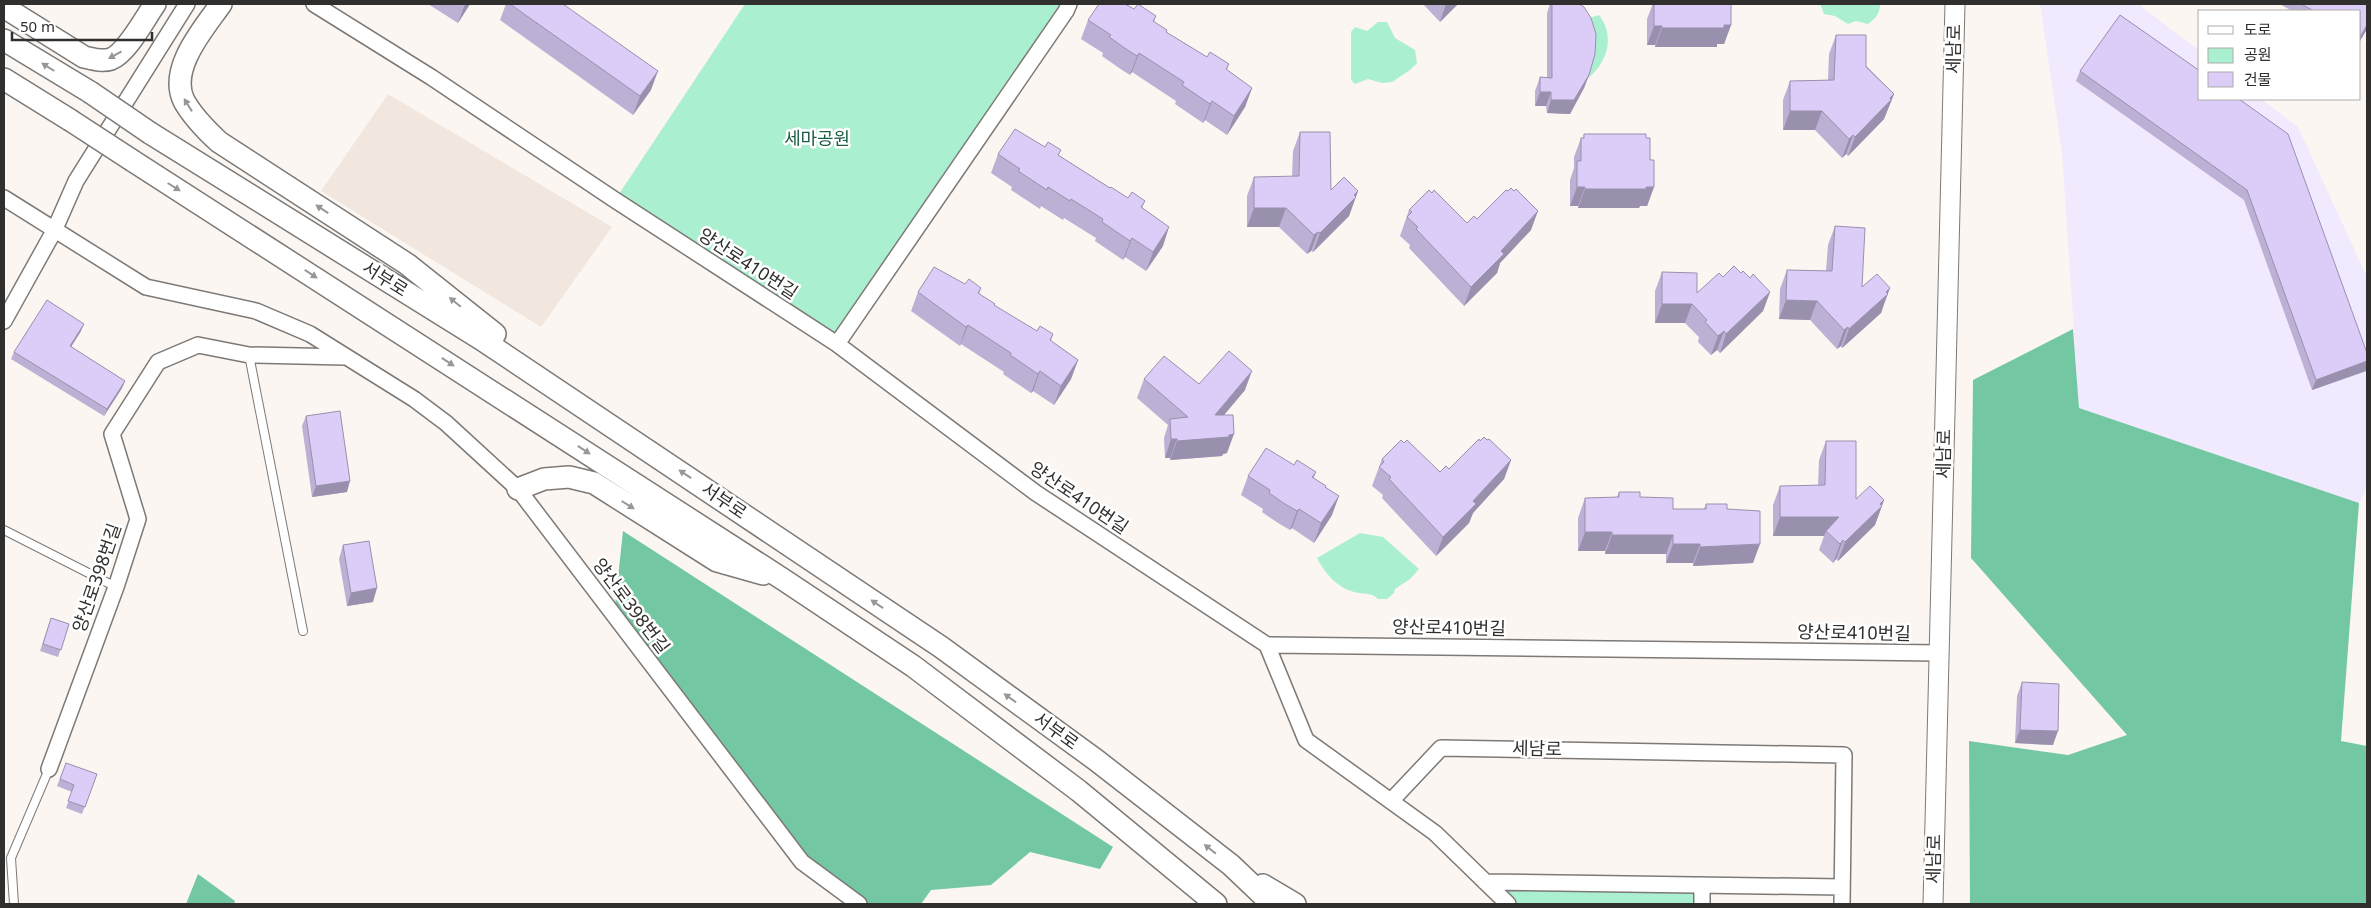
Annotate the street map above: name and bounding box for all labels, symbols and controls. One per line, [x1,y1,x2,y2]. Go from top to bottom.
scale bar [12,10,152,42]
legend [2198,10,2361,100]
text: 50 m [20,16,55,36]
text: 도로 [2244,19,2272,39]
street label: 세남로 [1941,24,1965,74]
text: 공원 [2244,44,2272,64]
one-way arrow [107,51,122,59]
one-way arrow [42,62,55,71]
text: 건물 [2244,69,2272,89]
one-way arrow [183,98,192,112]
park label: 세마공원 [784,126,850,150]
one-way arrow [167,183,180,192]
one-way arrow [316,204,329,214]
street label: 양산로410번길 [694,222,803,304]
street label: 서부로 [358,255,413,301]
one-way arrow [304,270,318,279]
one-way arrow [449,297,462,308]
one-way arrow [441,358,454,367]
street label: 세남로 [1931,429,1955,479]
one-way arrow [577,446,591,455]
street label: 양산로410번길 [1026,455,1133,539]
one-way arrow [678,469,691,479]
street label: 서부로 [697,476,752,524]
one-way arrow [621,500,635,509]
street label: 양산로398번길 [66,520,126,635]
street label: 양산로398번길 [588,553,676,658]
one-way arrow [871,599,884,609]
street label: 양산로410번길 [1392,614,1506,640]
street label: 양산로410번길 [1797,619,1911,645]
one-way arrow [1003,693,1017,703]
street label: 서부로 [1029,706,1084,755]
street label: 세남로 [1512,736,1562,760]
street label: 세남로 [1921,834,1945,884]
one-way arrow [1204,843,1217,854]

